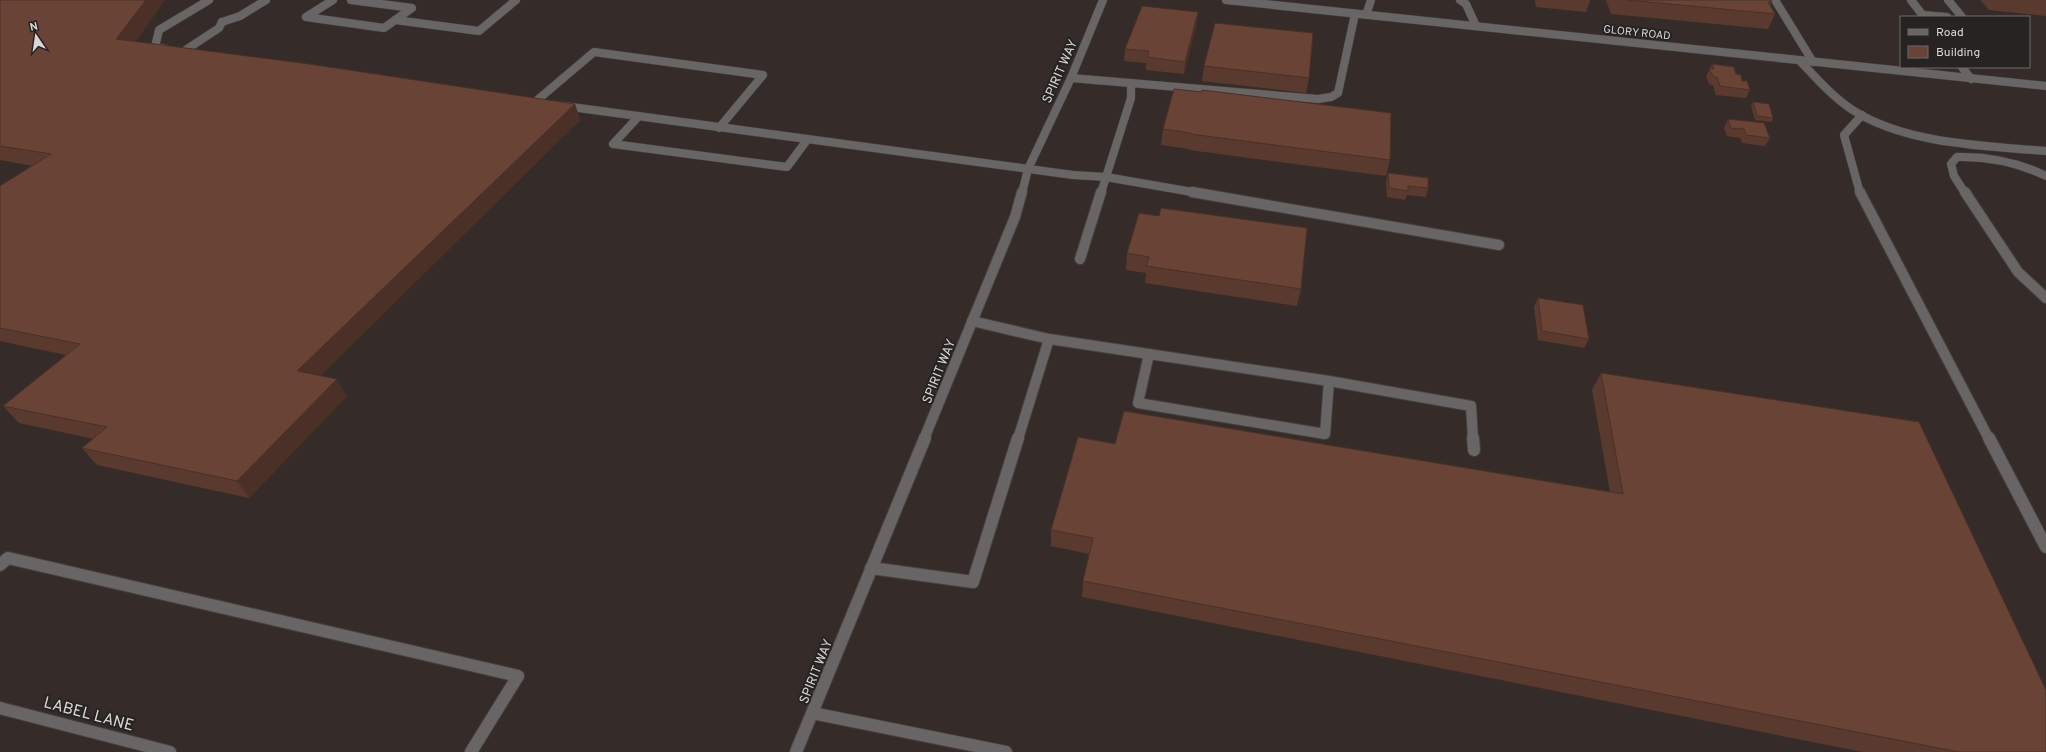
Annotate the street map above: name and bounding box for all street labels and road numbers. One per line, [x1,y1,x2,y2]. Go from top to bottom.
street label: GLORY ROAD [1603,22,1671,43]
street label: SPIRIT WAY [1040,37,1082,106]
street label: SPIRIT WAY [920,337,960,406]
street label: SPIRIT WAY [797,637,837,706]
street label: LABEL LANE [41,693,136,737]

